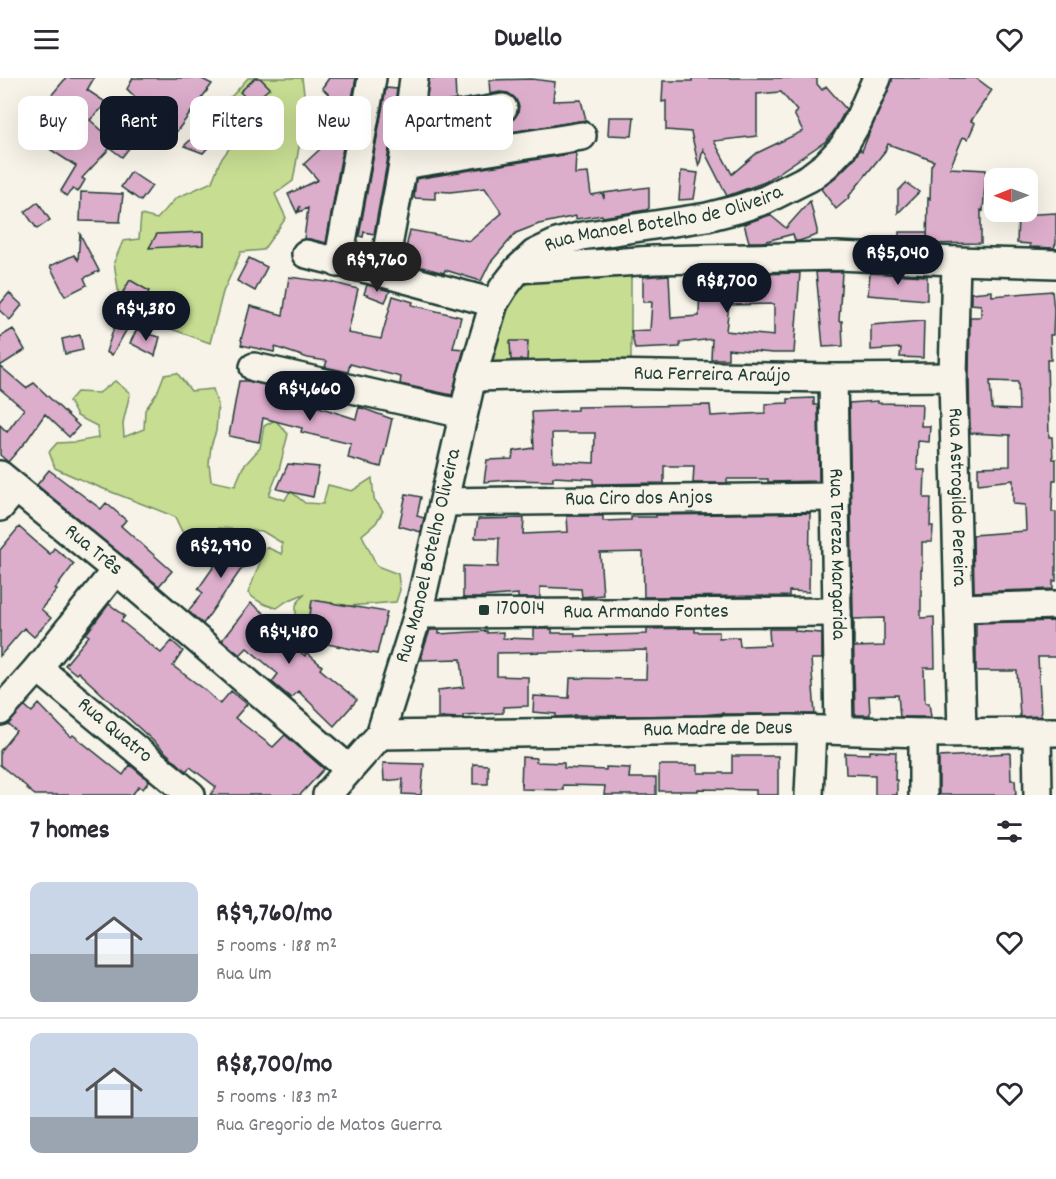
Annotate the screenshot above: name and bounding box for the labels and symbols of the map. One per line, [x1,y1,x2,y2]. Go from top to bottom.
north arrow [984,168,1038,222]
street label: Rua Manoel Botelho de Oliveira [540,178,789,262]
pin: R$5,040 [843,235,953,286]
pin: R$9,760 [322,242,432,293]
pin: R$8,700 [672,263,782,314]
pin: R$4,380 [91,291,201,342]
street label: Rua Ferreira Araújo [633,360,791,392]
pin: R$4,660 [255,371,365,422]
street label: Rua Astrogildo Pereira [939,407,973,588]
street label: Rua Manoel Botelho Oliveira [388,445,470,667]
street label: Rua Tereza Margarida [820,468,852,641]
street label: Rua Ciro dos Anjos [565,484,713,515]
street label: Rua Três [57,518,129,584]
pin: R$2,990 [166,528,276,579]
place label: 170014 [496,595,545,625]
street label: Rua Armando Fontes [563,598,729,628]
marker: 170014 [477,603,491,617]
pin: R$4,480 [234,614,344,665]
street label: Rua Quatro [70,691,158,772]
street label: Rua Madre de Deus [643,714,793,746]

